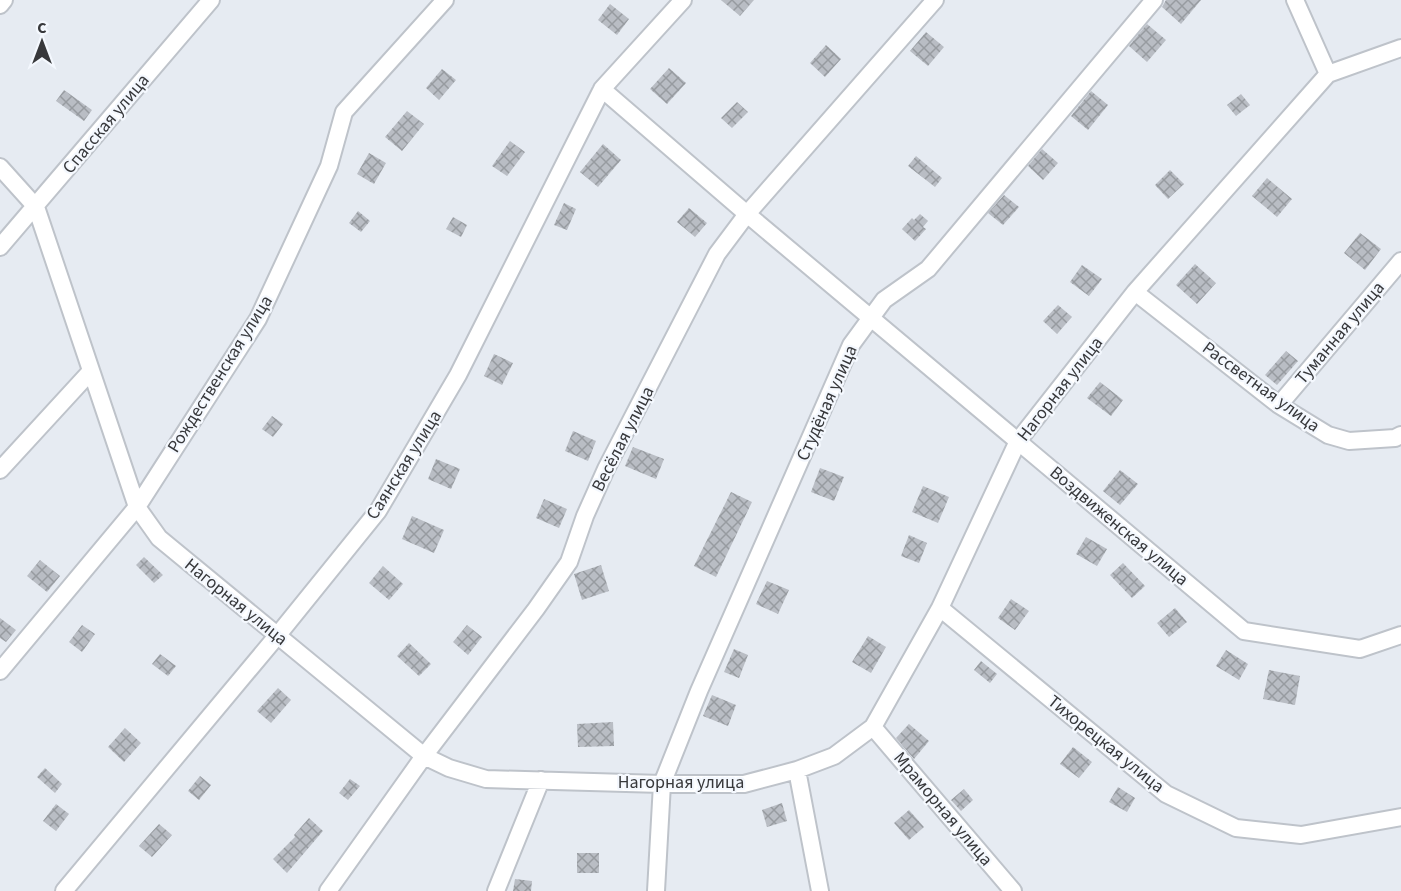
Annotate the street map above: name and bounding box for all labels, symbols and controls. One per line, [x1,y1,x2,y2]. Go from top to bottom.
north arrow [12,12,72,72]
text: С [37,17,47,39]
street label: Спасская улица [57,69,155,179]
street label: Туманная улица [1290,276,1390,390]
street label: Рождественская улица [161,291,279,457]
street label: Нагорная улица [1011,331,1109,447]
street label: Рассветная улица [1197,336,1325,438]
street label: Студёная улица [790,341,864,465]
street label: Весёлая улица [586,382,660,496]
street label: Саянская улица [360,405,448,525]
street label: Воздвиженская улица [1044,460,1194,592]
street label: Нагорная улица [179,553,293,651]
street label: Тихорецкая улица [1042,689,1170,799]
street label: Мраморная улица [888,746,998,872]
street label: Нагорная улица [618,770,744,795]

